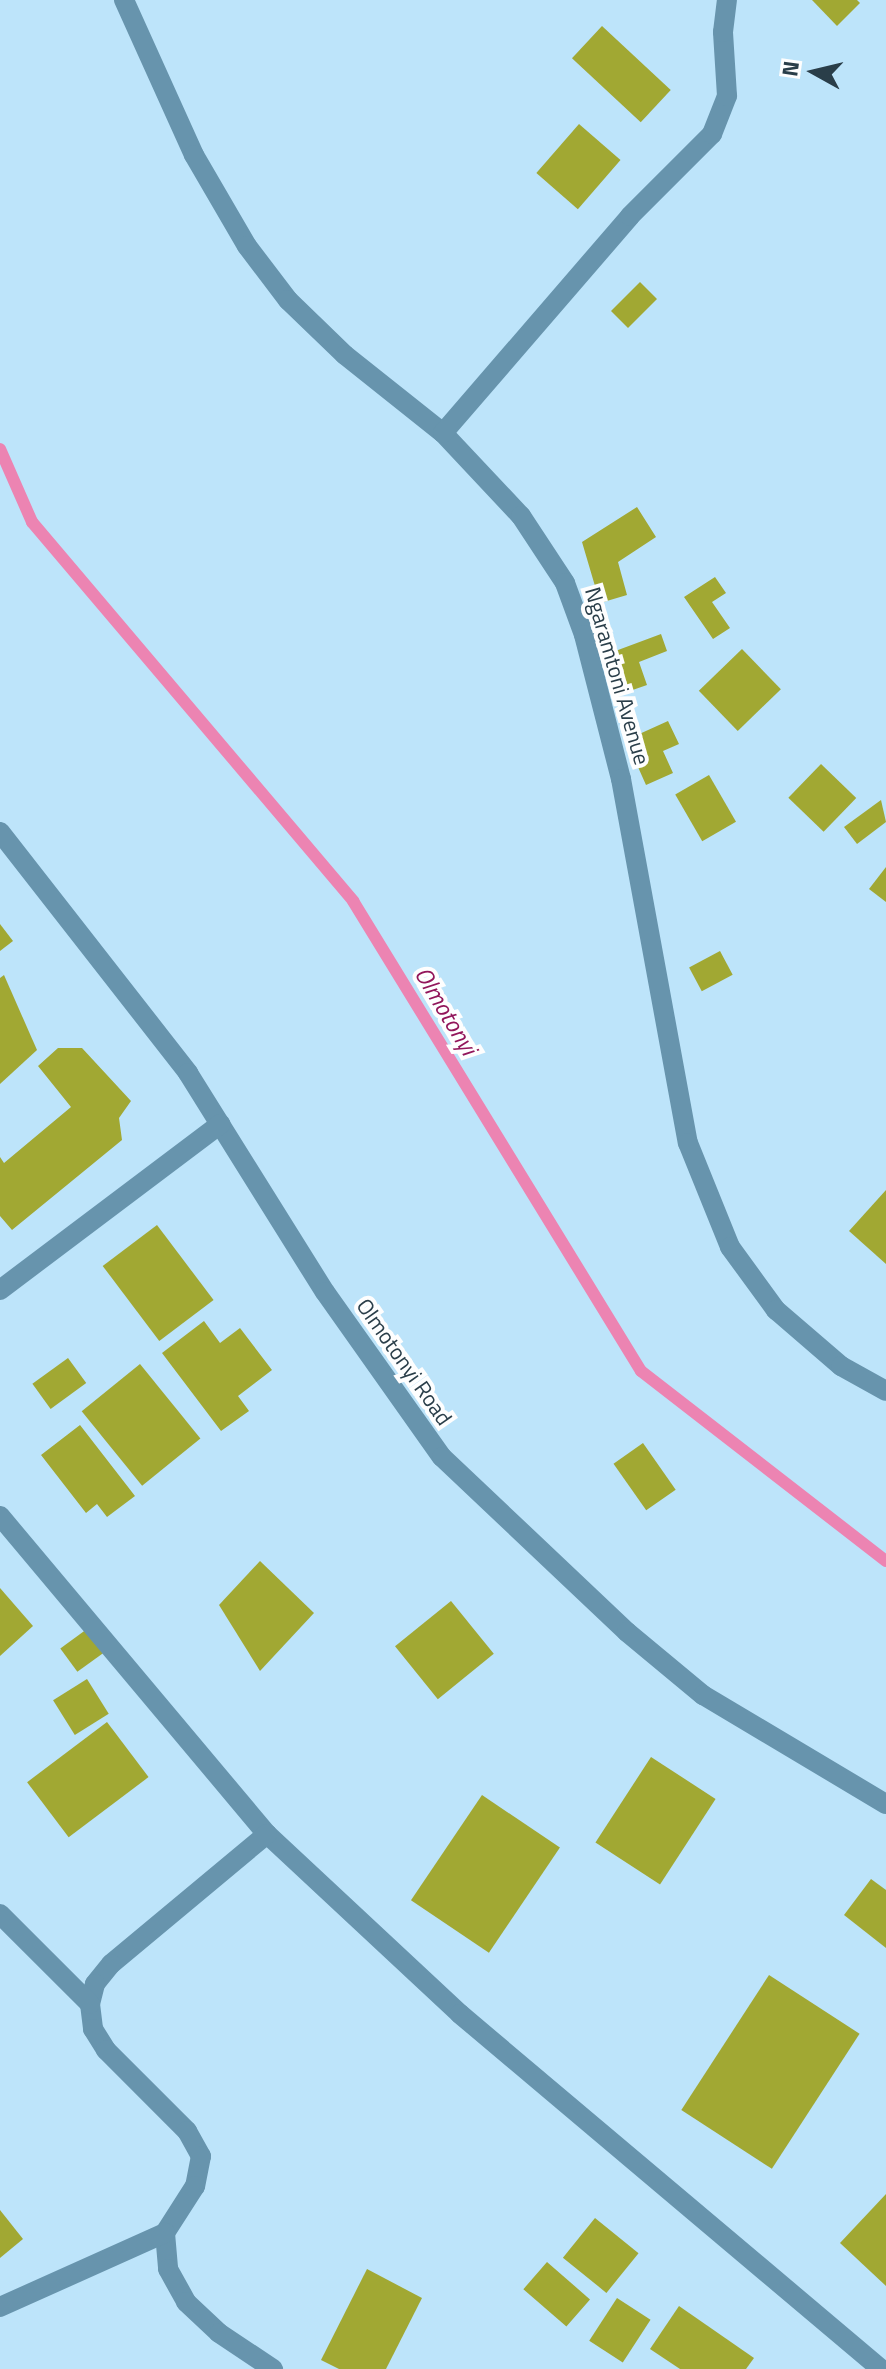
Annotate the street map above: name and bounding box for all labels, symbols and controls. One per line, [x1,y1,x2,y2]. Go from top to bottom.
north arrow [774,32,854,112]
text: N [772,59,808,79]
street label: Ngaramtoni Avenue [579,584,655,768]
water label: Olmotonyi [409,962,483,1060]
street label: Olmotonyi Road [351,1294,457,1430]

